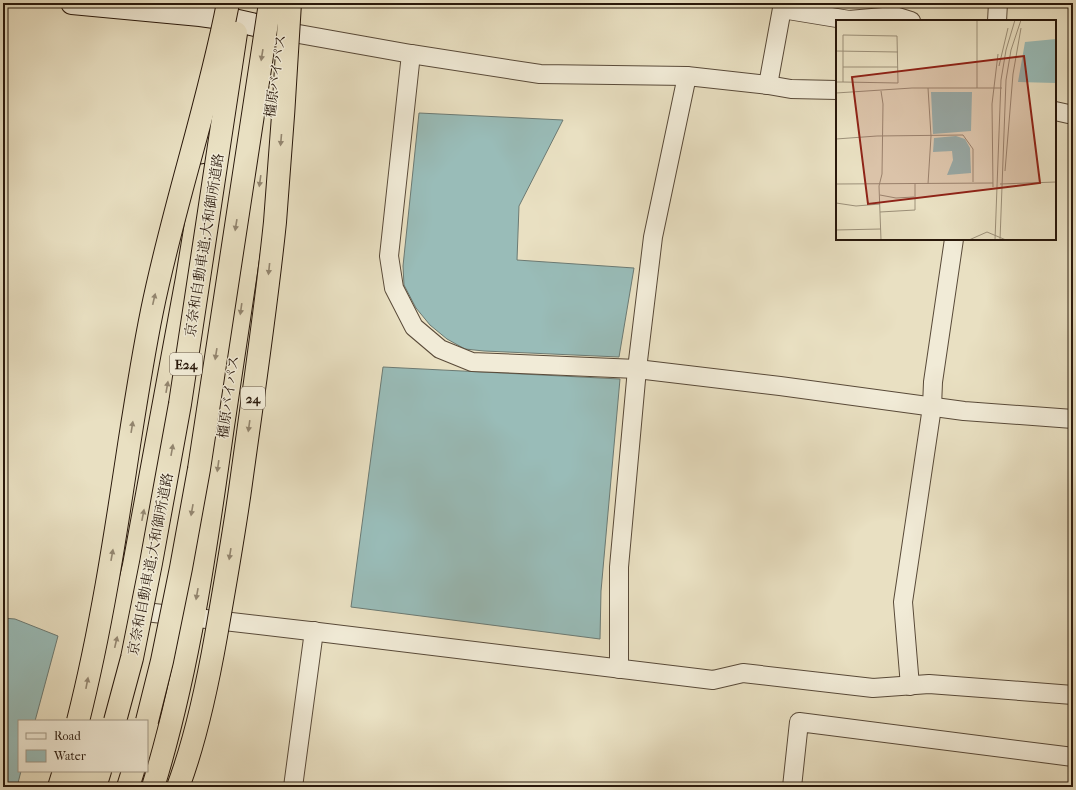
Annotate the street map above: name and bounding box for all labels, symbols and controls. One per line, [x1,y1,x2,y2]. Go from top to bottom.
inset map [836,20,1056,240]
street label: 橿原バイパス [261,33,290,119]
one-way arrow [259,49,265,61]
one-way arrow [278,134,284,146]
street label: 京奈和自動車道;大和御所道路 [182,152,227,338]
one-way arrow [257,175,263,187]
one-way arrow [233,219,239,232]
one-way arrow [266,263,273,275]
one-way arrow [152,293,158,305]
one-way arrow [238,303,244,316]
one-way arrow [213,348,219,360]
road number: E24 [170,353,202,375]
street label: 橿原バイパス [214,354,243,440]
one-way arrow [164,381,170,394]
road number: 24 [241,387,265,409]
one-way arrow [246,420,252,432]
one-way arrow [129,421,135,433]
one-way arrow [169,444,175,456]
one-way arrow [215,460,221,472]
street label: 京奈和自動車道;大和御所道路 [124,471,177,657]
one-way arrow [188,504,194,516]
one-way arrow [140,509,146,521]
one-way arrow [227,548,233,561]
one-way arrow [109,549,115,562]
one-way arrow [194,588,200,600]
one-way arrow [113,636,119,648]
one-way arrow [85,677,91,689]
legend [18,720,148,772]
text: Road [54,729,81,743]
text: Water [53,749,87,763]

